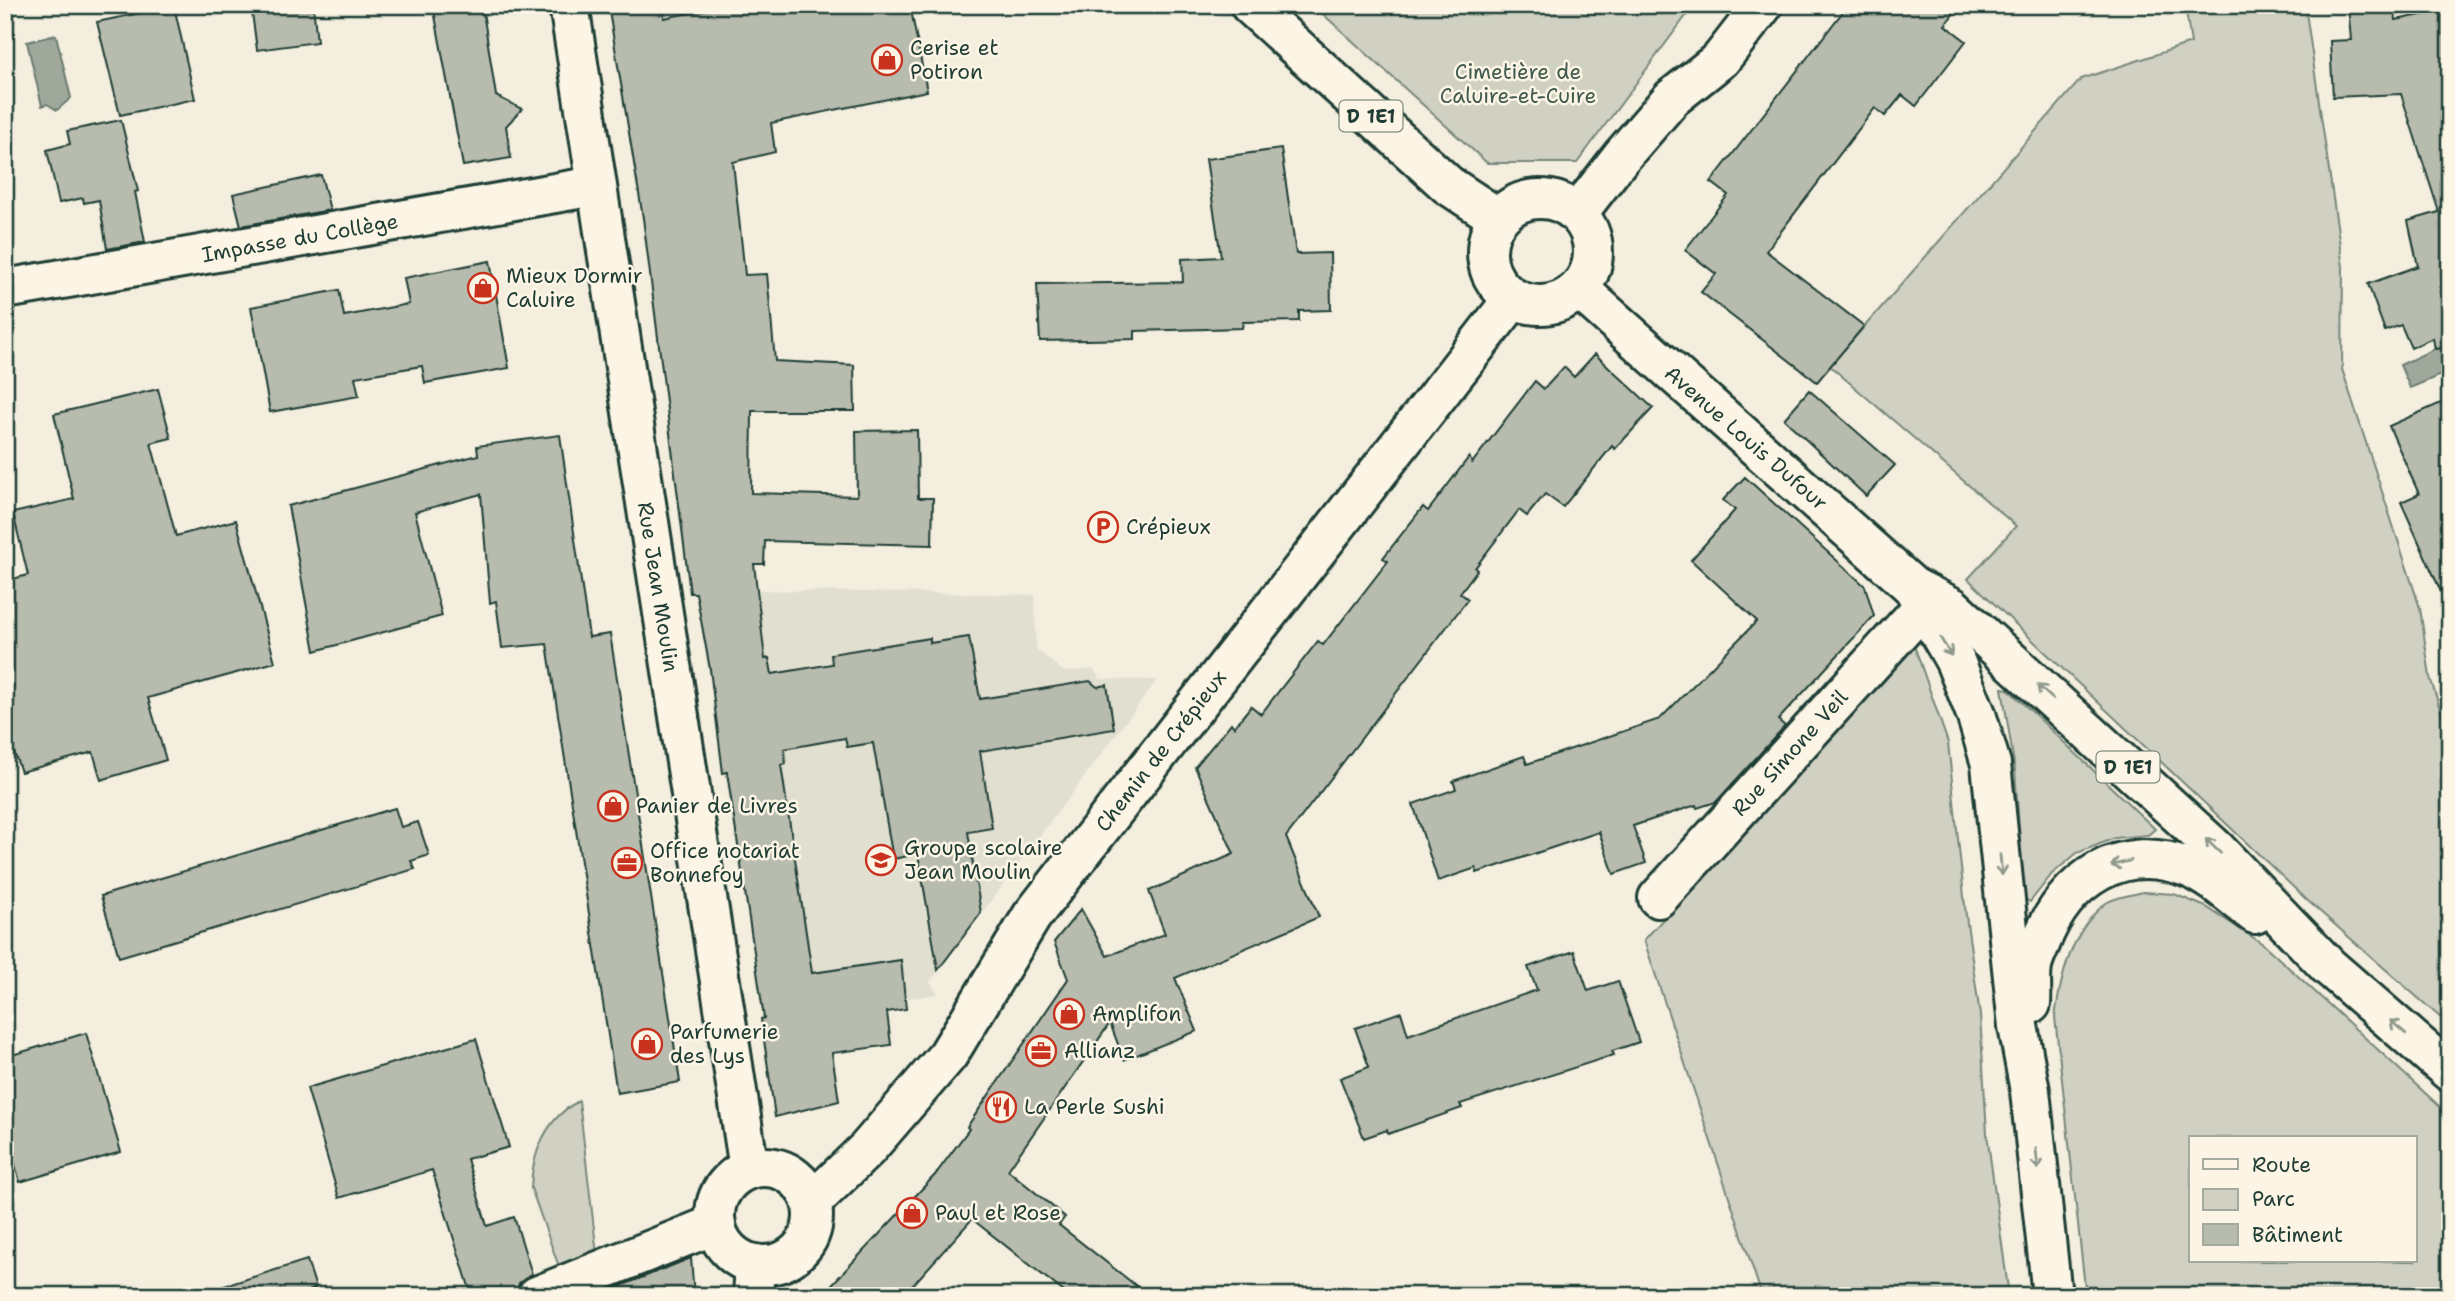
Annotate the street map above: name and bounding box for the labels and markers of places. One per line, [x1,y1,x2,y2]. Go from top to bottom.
place label: Cerise et Potiron [910,34,999,86]
shop icon: Cerise et Potiron [870,43,904,77]
place label: Mieux Dormir Caluire [506,262,643,314]
shop icon: Mieux Dormir Caluire [466,271,500,305]
parking icon: Crépieux [1086,510,1120,544]
place label: Crépieux [1126,513,1211,541]
shop icon: Panier de Livres [596,789,630,823]
place label: Panier de Livres [636,792,798,820]
place label: Groupe scolaire Jean Moulin [904,834,1063,886]
place label: Office notariat Bonnefoy [650,837,800,889]
school or university icon: Groupe scolaire Jean Moulin [864,843,898,877]
office icon: Office notariat Bonnefoy [610,846,644,880]
shop icon: Amplifon [1052,997,1086,1031]
place label: Amplifon [1092,1000,1181,1028]
place label: Parfumerie des Lys [670,1018,779,1070]
shop icon: Parfumerie des Lys [630,1027,664,1061]
office icon: Allianz [1024,1034,1058,1068]
place label: Allianz [1064,1037,1136,1065]
restaurant icon: La Perle Sushi [984,1090,1018,1124]
place label: La Perle Sushi [1024,1093,1165,1121]
shop icon: Paul et Rose [895,1196,929,1230]
place label: Paul et Rose [935,1199,1061,1227]

